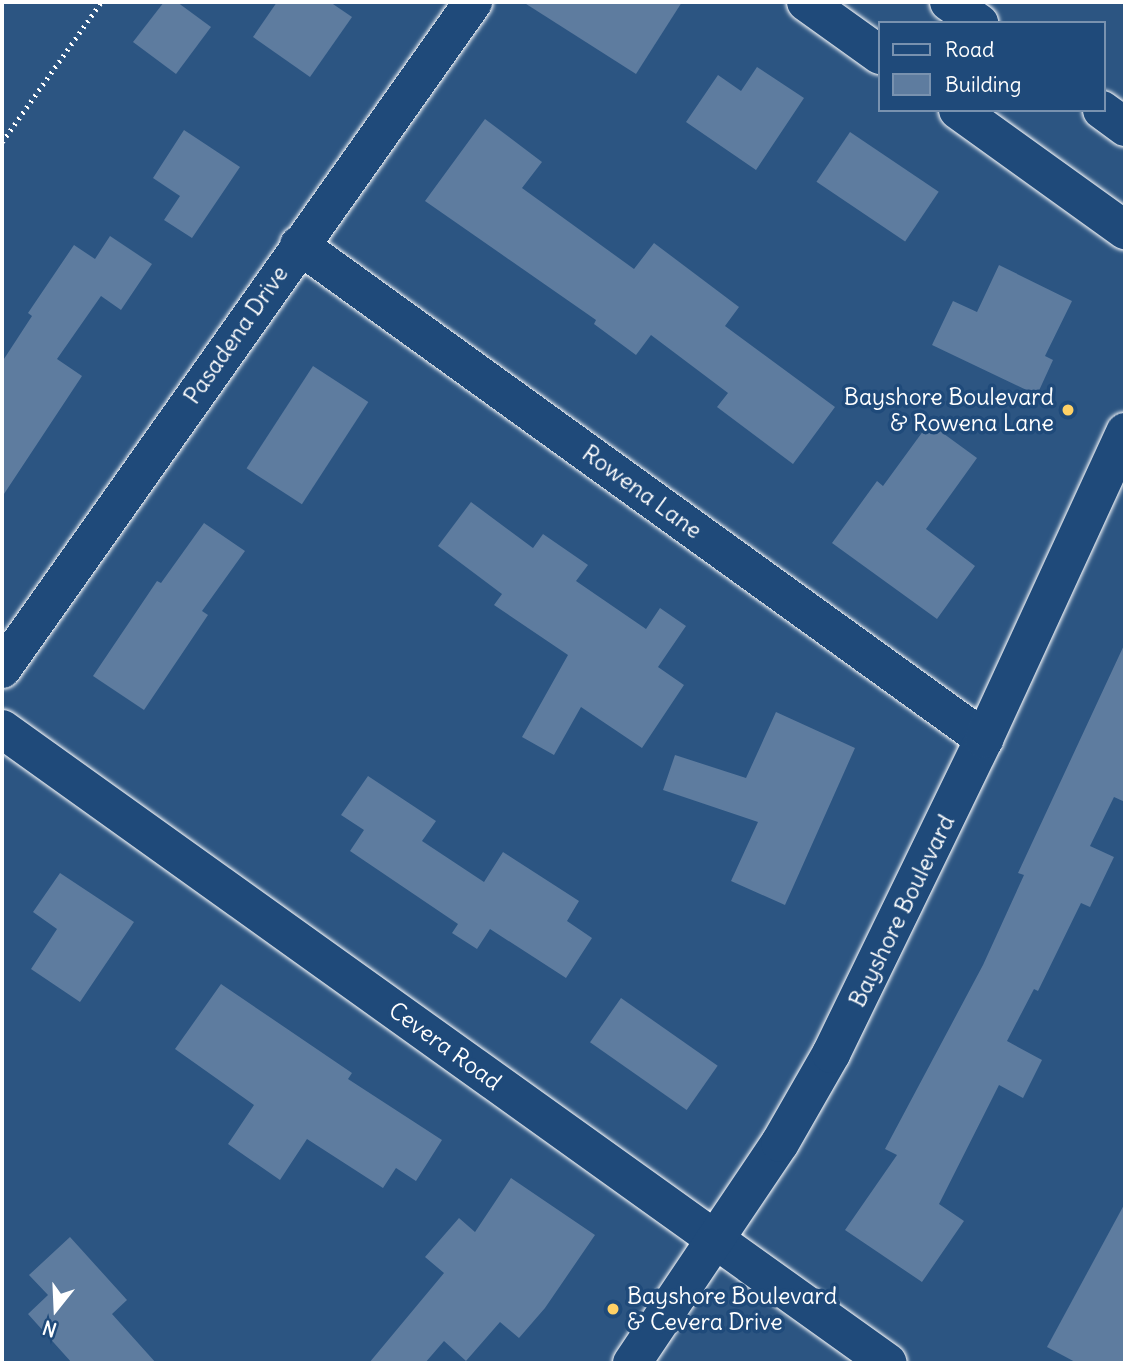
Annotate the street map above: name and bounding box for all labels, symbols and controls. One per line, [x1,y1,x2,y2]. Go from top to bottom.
legend [878,21,1106,112]
text: Road [945,36,994,63]
text: Building [945,71,1021,98]
street label: Pasadena Drive [178,261,294,409]
place label: Bayshore Boulevard & Rowena Lane [844,383,1054,437]
marker: Bayshore Boulevard & Rowena Lane [1060,402,1076,418]
street label: Rowena Lane [577,439,707,545]
street label: Bayshore Boulevard [844,810,960,1012]
street label: Cevera Road [383,996,507,1096]
north arrow [21,1274,91,1344]
place label: Bayshore Boulevard & Cevera Drive [627,1282,837,1336]
marker: Bayshore Boulevard & Cevera Drive [605,1301,621,1317]
text: N [40,1316,59,1342]

